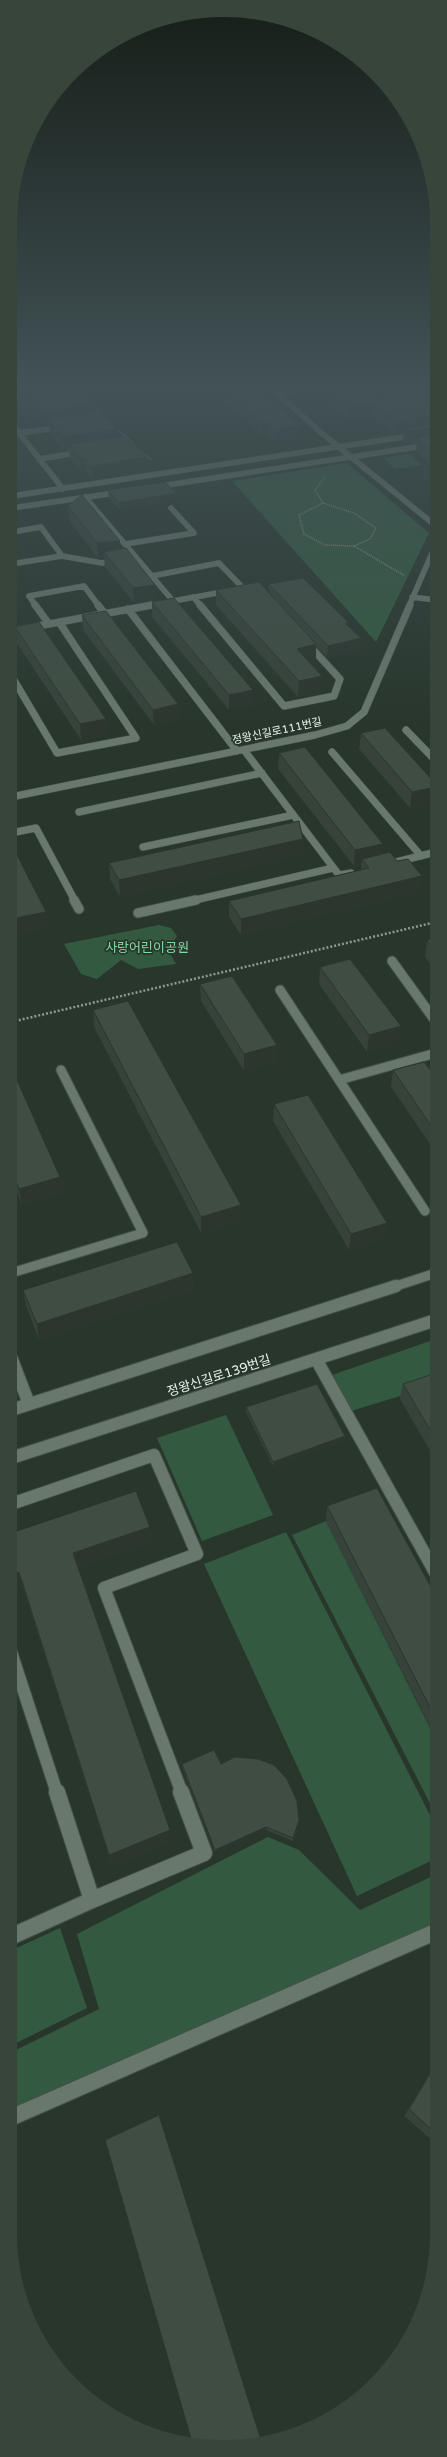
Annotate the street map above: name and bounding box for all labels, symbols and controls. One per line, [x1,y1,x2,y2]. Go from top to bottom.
street label: 정왕신길로111번길 [231,715,323,747]
park label: 사랑어린이공원 [105,940,189,956]
street label: 정왕신길로139번길 [165,1352,273,1400]

